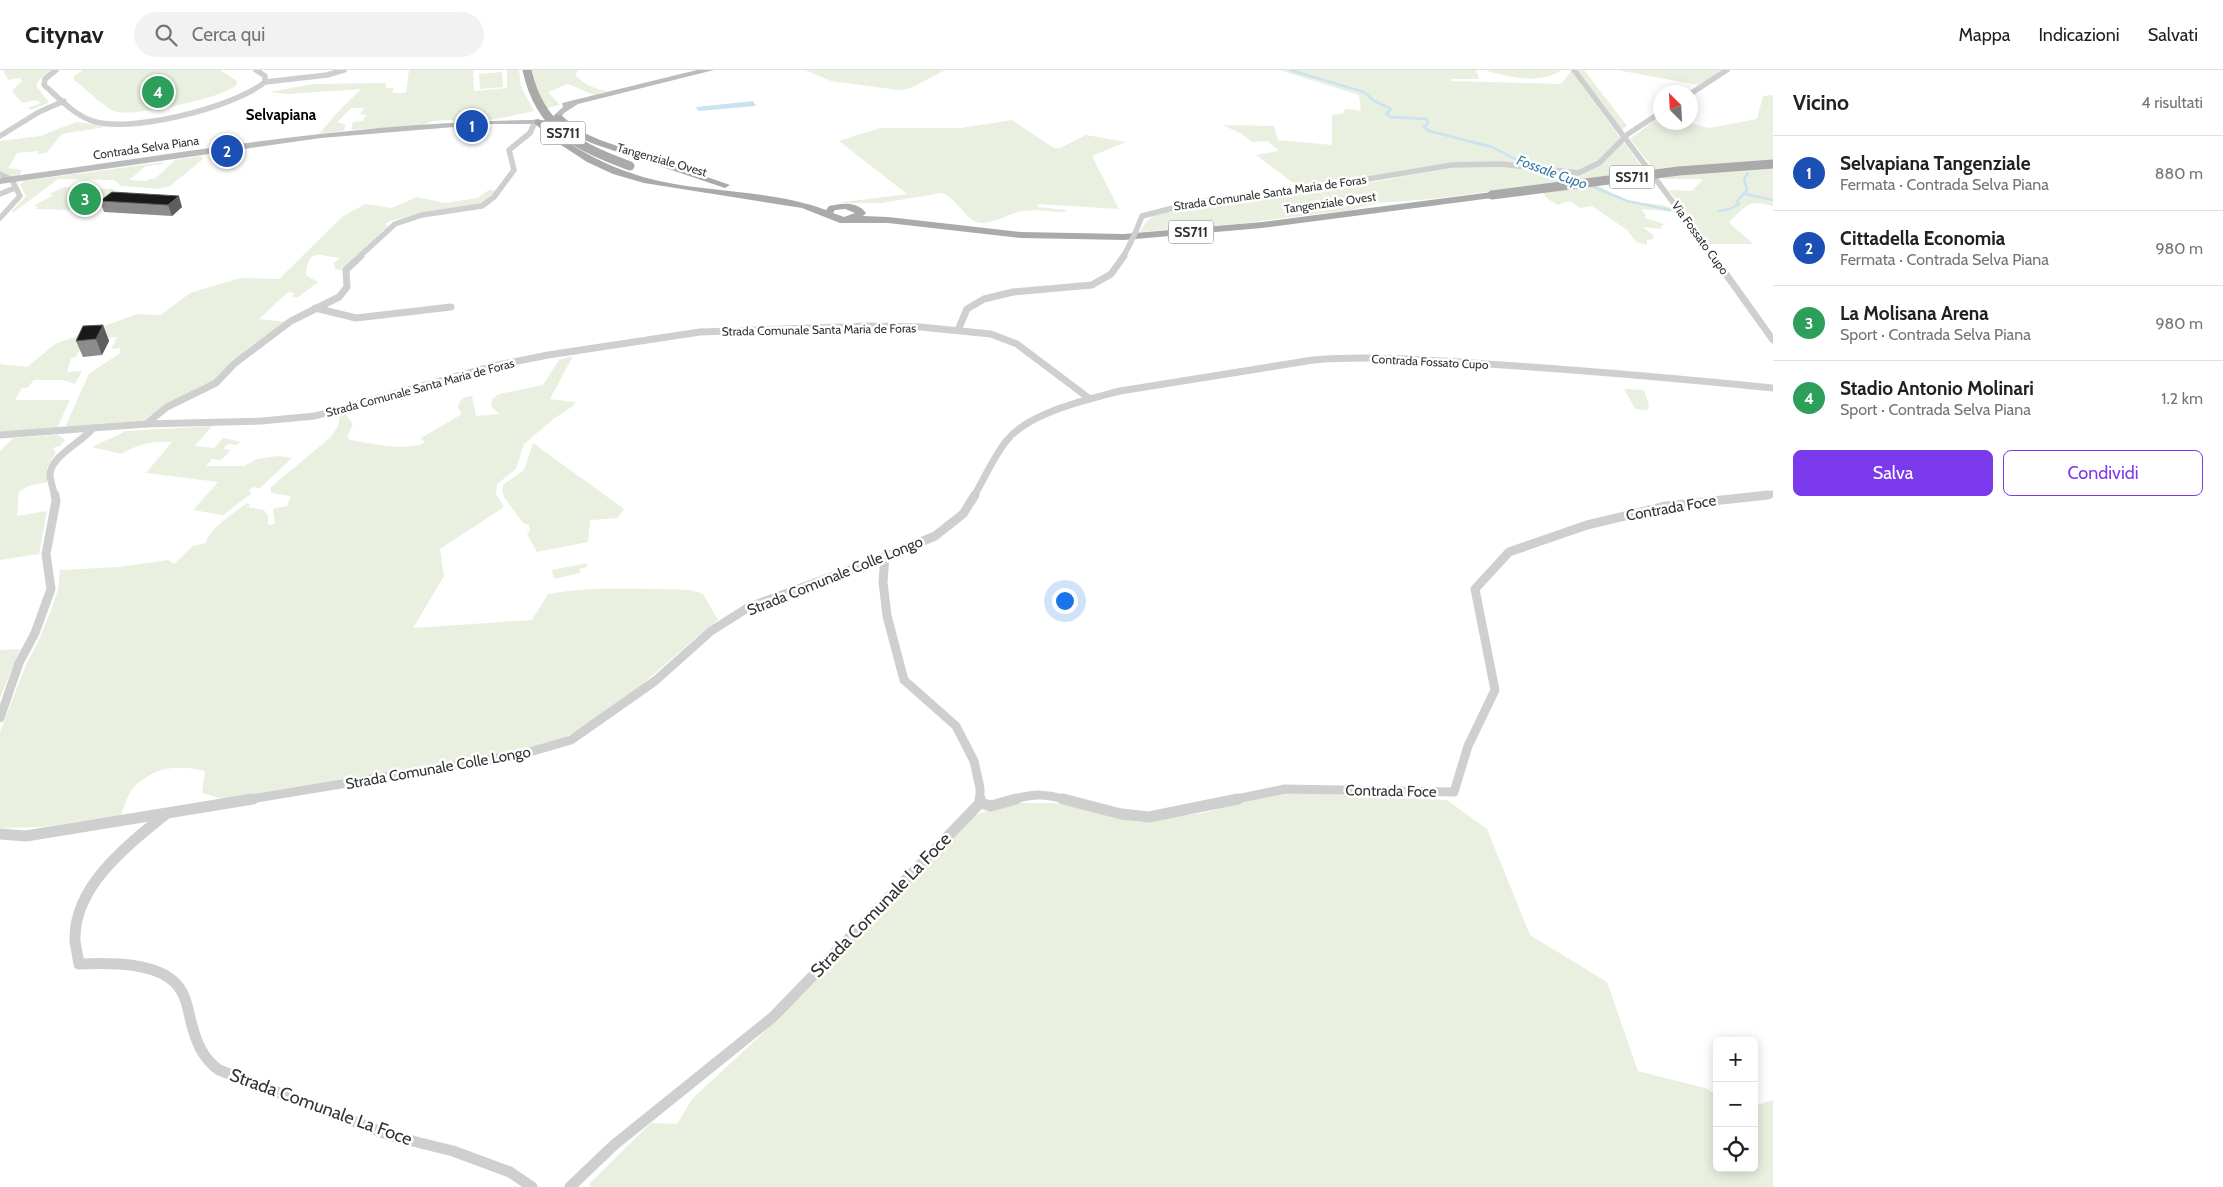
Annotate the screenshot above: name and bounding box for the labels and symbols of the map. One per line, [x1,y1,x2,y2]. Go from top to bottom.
pin: 4 [142,73,174,111]
north arrow [1653,85,1698,130]
district label: Selvapiana [246,106,317,124]
pin: 1 [456,107,488,145]
road number: SS711 [540,122,586,144]
pin: 2 [211,132,243,170]
street label: Contrada Selva Piana [92,133,200,162]
street label: Tangenziale Ovest [615,140,709,180]
water label: Fossale Cupo [1514,151,1590,193]
road number: SS711 [1610,165,1654,188]
street label: Strada Comunale Santa Maria de Foras [1173,172,1367,213]
pin: 3 [69,180,101,218]
street label: Tangenziale Ovest [1283,189,1377,216]
street label: Via Fossato Cupo [1669,198,1732,278]
road number: SS711 [1168,220,1214,243]
street label: Strada Comunale Santa Maria de Foras [722,320,916,339]
street label: Contrada Fossato Cupo [1371,351,1489,372]
street label: Strada Comunale Santa Maria de Foras [324,355,516,420]
street label: Contrada Foce [1625,491,1718,525]
street label: Strada Comunale Colle Longo [745,532,925,620]
your location [1052,588,1078,614]
street label: Strada Comunale Colle Longo [344,743,532,793]
street label: Contrada Foce [1345,781,1437,801]
street label: Strada Comunale La Foce [806,828,956,982]
street label: Strada Comunale La Foce [227,1064,415,1150]

